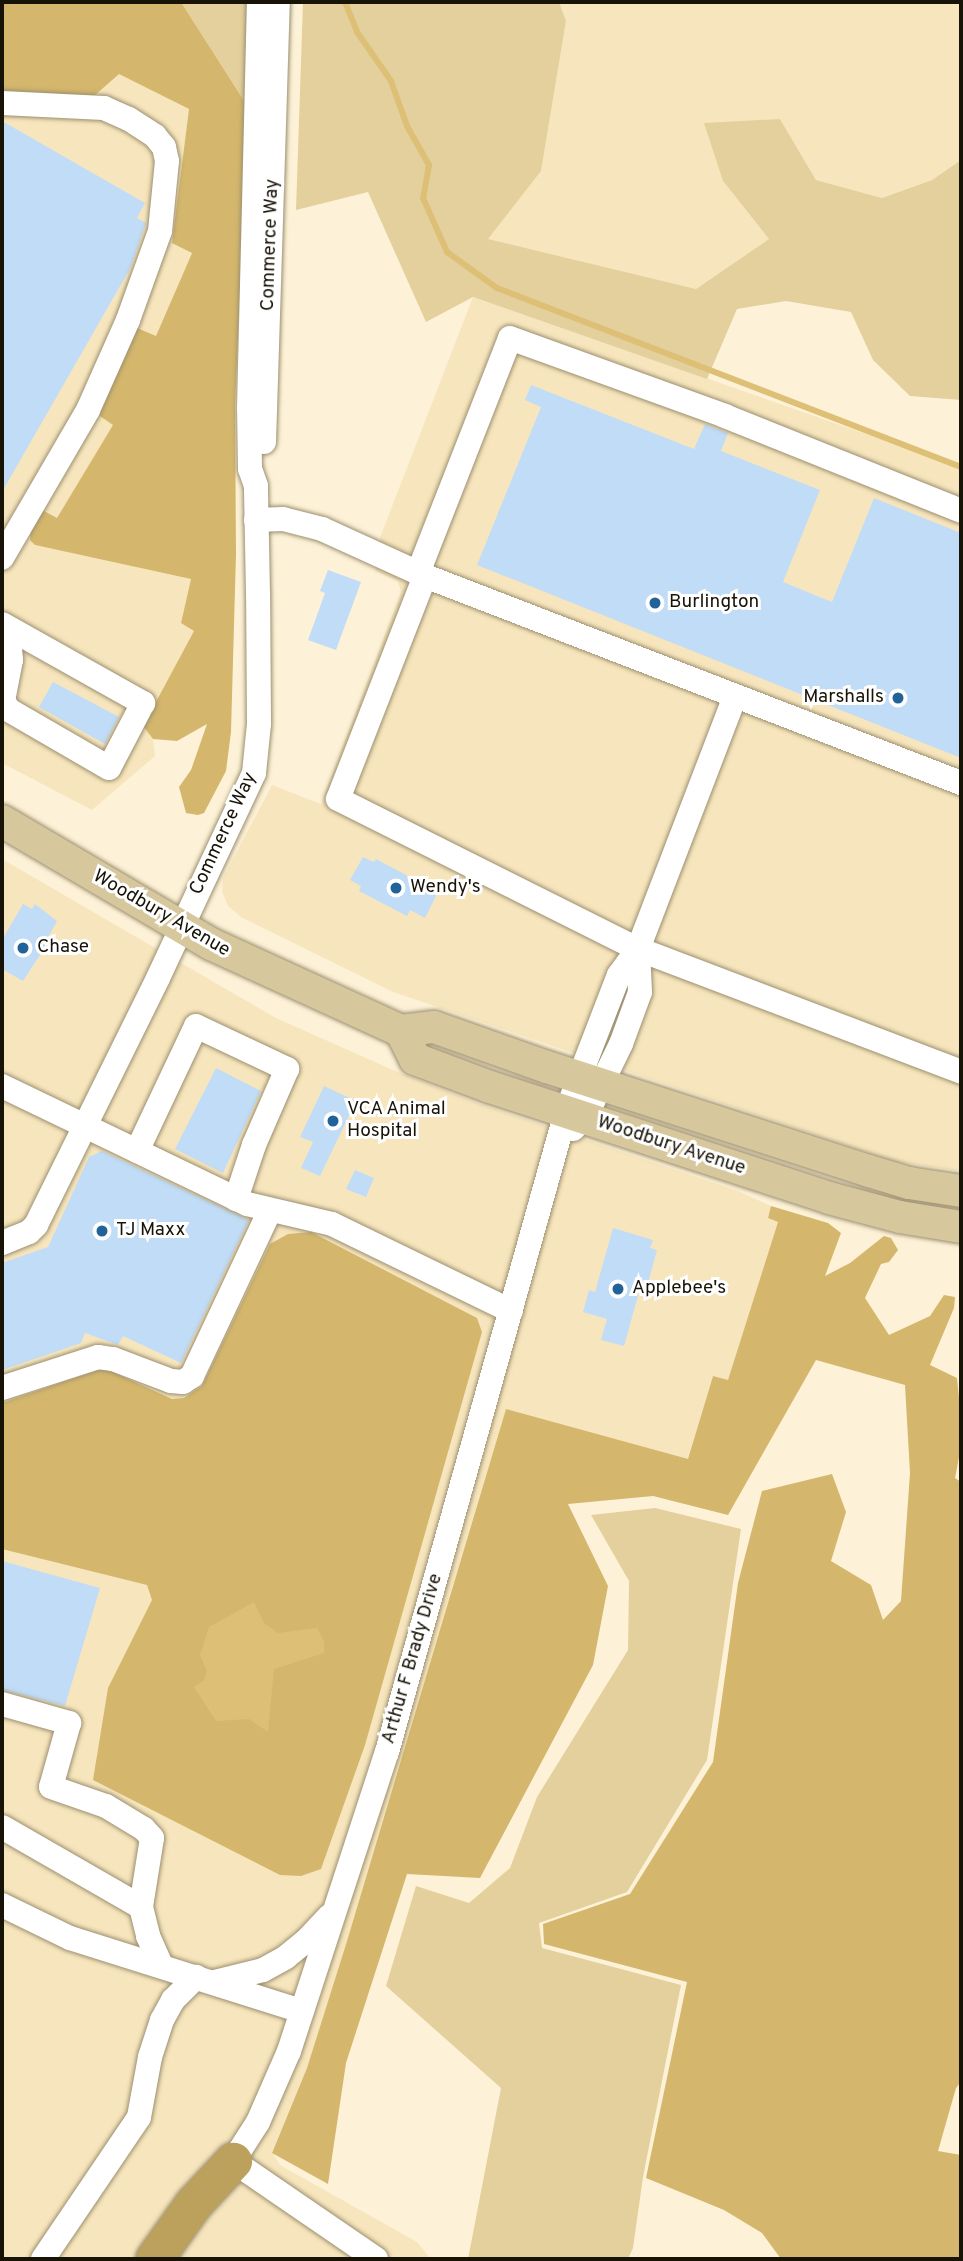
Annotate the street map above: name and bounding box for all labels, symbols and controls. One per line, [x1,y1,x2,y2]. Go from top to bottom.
street label: Commerce Way [257,178,285,312]
place label: Burlington [669,592,759,614]
marker: Burlington [647,595,663,611]
place label: Marshalls [803,687,884,709]
marker: Marshalls [890,690,906,706]
street label: Commerce Way [186,769,262,899]
street label: Woodbury Avenue [88,865,234,963]
place label: Wendy's [410,877,481,899]
marker: Wendy's [388,880,404,896]
place label: Chase [37,937,89,959]
marker: Chase [15,940,31,956]
place label: VCA Animal Hospital [347,1099,447,1143]
street label: Woodbury Avenue [594,1111,748,1181]
marker: VCA Animal Hospital [325,1113,341,1129]
place label: TJ Maxx [116,1220,185,1242]
marker: TJ Maxx [94,1223,110,1239]
place label: Applebee's [632,1278,726,1300]
marker: Applebee's [610,1281,626,1297]
street label: Arthur F Brady Drive [378,1571,448,1747]

